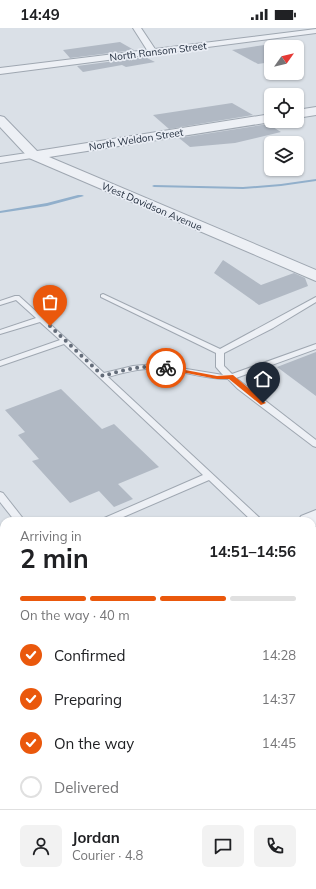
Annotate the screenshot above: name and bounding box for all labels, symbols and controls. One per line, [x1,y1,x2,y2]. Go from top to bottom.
text: 14:49 [20,5,60,24]
street label: North Ransom Street [109,39,208,64]
north arrow [264,40,304,80]
map controls [264,40,304,176]
button: locate [264,88,304,128]
street label: North Weldon Street [88,126,185,153]
button: layers [264,136,304,176]
street label: West Davidson Avenue [100,179,204,234]
pin [33,285,67,326]
icon: bag [39,291,61,313]
courier [146,348,186,388]
icon: bike [155,357,177,379]
pin [246,362,280,403]
icon: home [252,368,274,390]
text: Arriving in [20,528,82,544]
text: 2 min [20,542,89,575]
text: 14:51–14:56 [209,542,296,561]
text: On the way · 40 m [20,607,130,623]
icon: check [20,644,42,666]
text: Confirmed [54,646,125,665]
text: 14:28 [262,647,296,663]
icon: check [20,688,42,710]
text: Preparing [54,690,122,709]
text: 14:37 [262,691,296,707]
icon: check [20,732,42,754]
text: On the way [54,734,134,753]
text: 14:45 [262,735,296,751]
text: Delivered [54,778,119,797]
button: person [20,825,62,867]
button: chat [202,825,244,867]
button: phone [254,825,296,867]
text: Jordan [72,828,120,847]
text: Courier · 4.8 [72,847,143,863]

